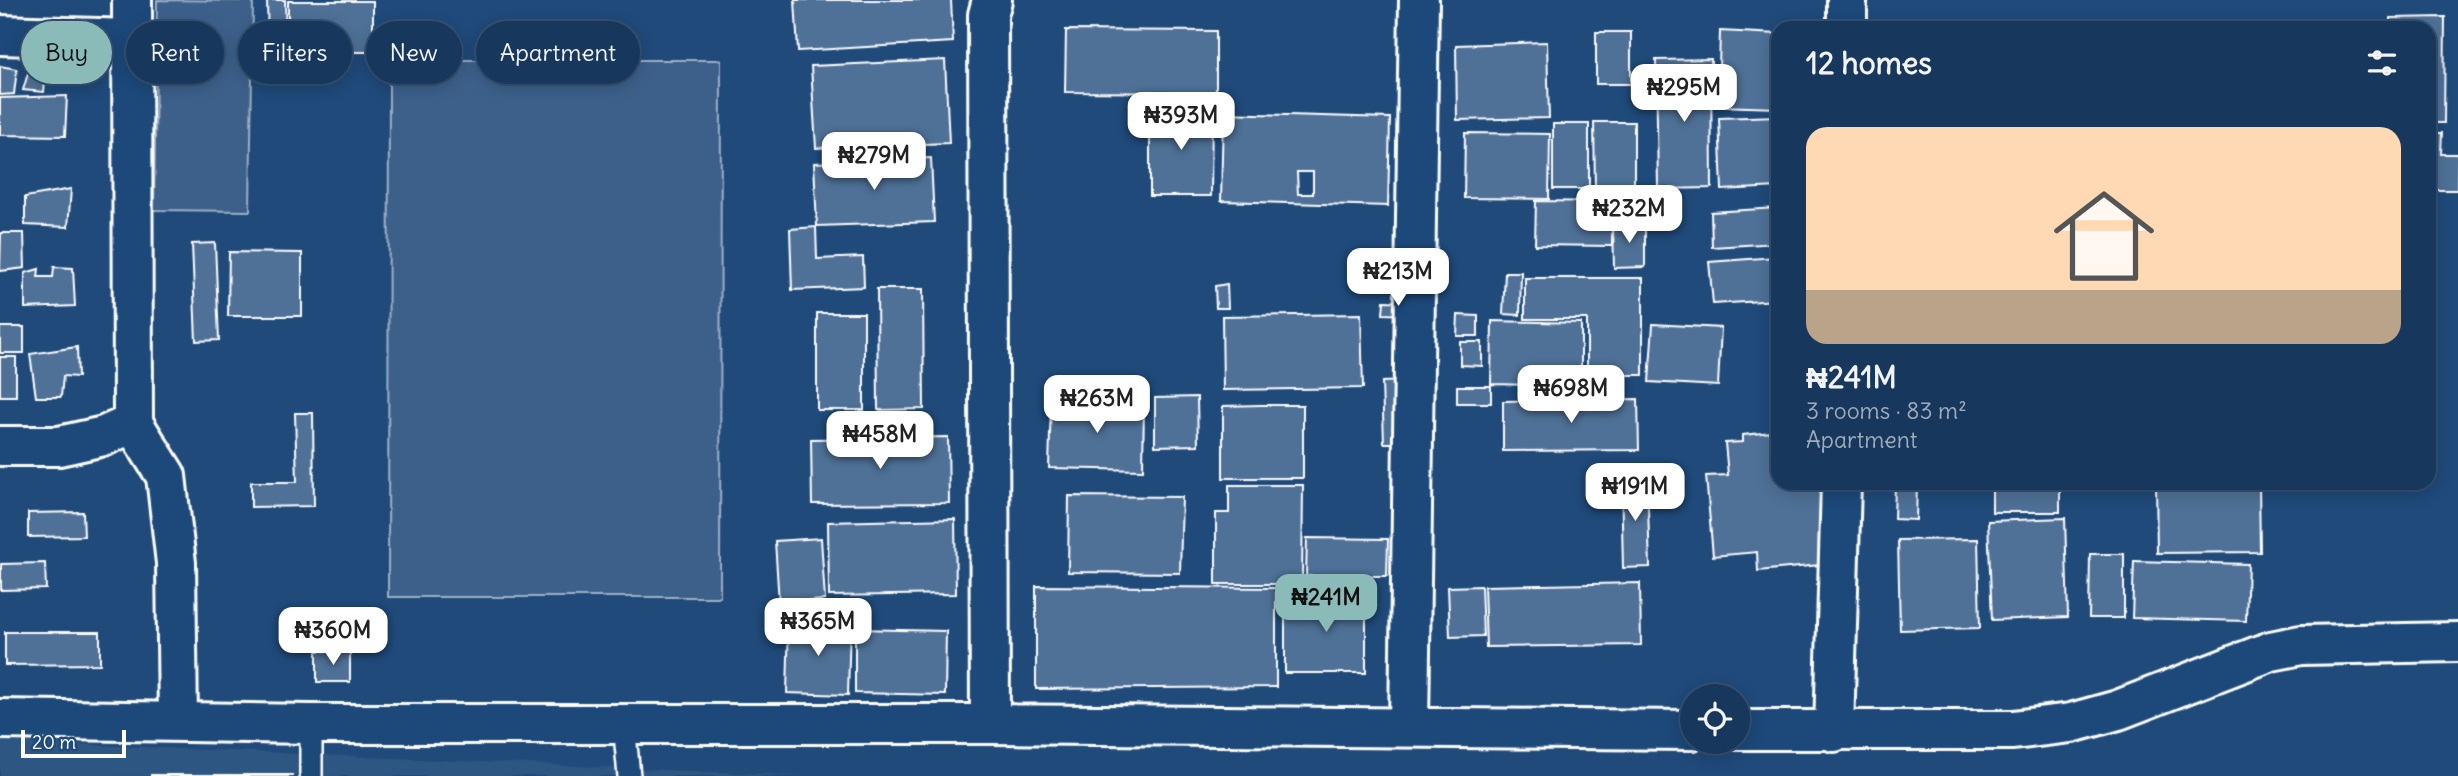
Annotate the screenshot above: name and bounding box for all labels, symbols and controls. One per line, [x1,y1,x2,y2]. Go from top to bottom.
chip: Buy [21,21,112,84]
chip: Rent [126,21,224,84]
chip: Filters [238,21,352,84]
chip: New [366,21,462,84]
chip: Apartment [476,21,640,84]
text: 12 homes [1806,44,1932,82]
icon: filters [2363,44,2401,82]
pin: ₦295M [1635,64,1733,124]
text: ₦295M [1647,72,1721,101]
pin: ₦393M [1132,92,1230,152]
text: ₦393M [1144,100,1218,129]
pin: ₦279M [825,132,923,192]
text: ₦279M [838,140,910,169]
icon: home [2041,173,2167,299]
pin: ₦232M [1580,186,1678,245]
text: ₦232M [1592,193,1666,222]
pin: ₦213M [1349,248,1447,308]
text: ₦213M [1363,256,1433,285]
text: ₦241M [1806,358,1897,396]
pin: ₦698M [1522,366,1620,425]
text: ₦698M [1533,373,1609,402]
pin: ₦263M [1048,376,1146,435]
text: ₦263M [1060,383,1134,412]
text: 3 rooms · 83 m² [1806,396,1967,425]
pin: ₦458M [831,412,929,471]
text: ₦458M [842,419,918,448]
text: Apartment [1806,425,1918,454]
pin: ₦191M [1586,463,1684,523]
text: ₦191M [1602,471,1668,500]
pin: ₦241M [1277,574,1375,634]
text: ₦241M [1291,582,1361,611]
pin: ₦365M [769,598,867,658]
text: ₦365M [781,606,855,635]
pin: ₦360M [284,608,382,667]
text: ₦360M [295,615,371,644]
map controls [1680,684,1750,754]
button: locate [1680,684,1750,754]
scale bar [21,727,126,759]
text: 20 m [32,730,76,754]

